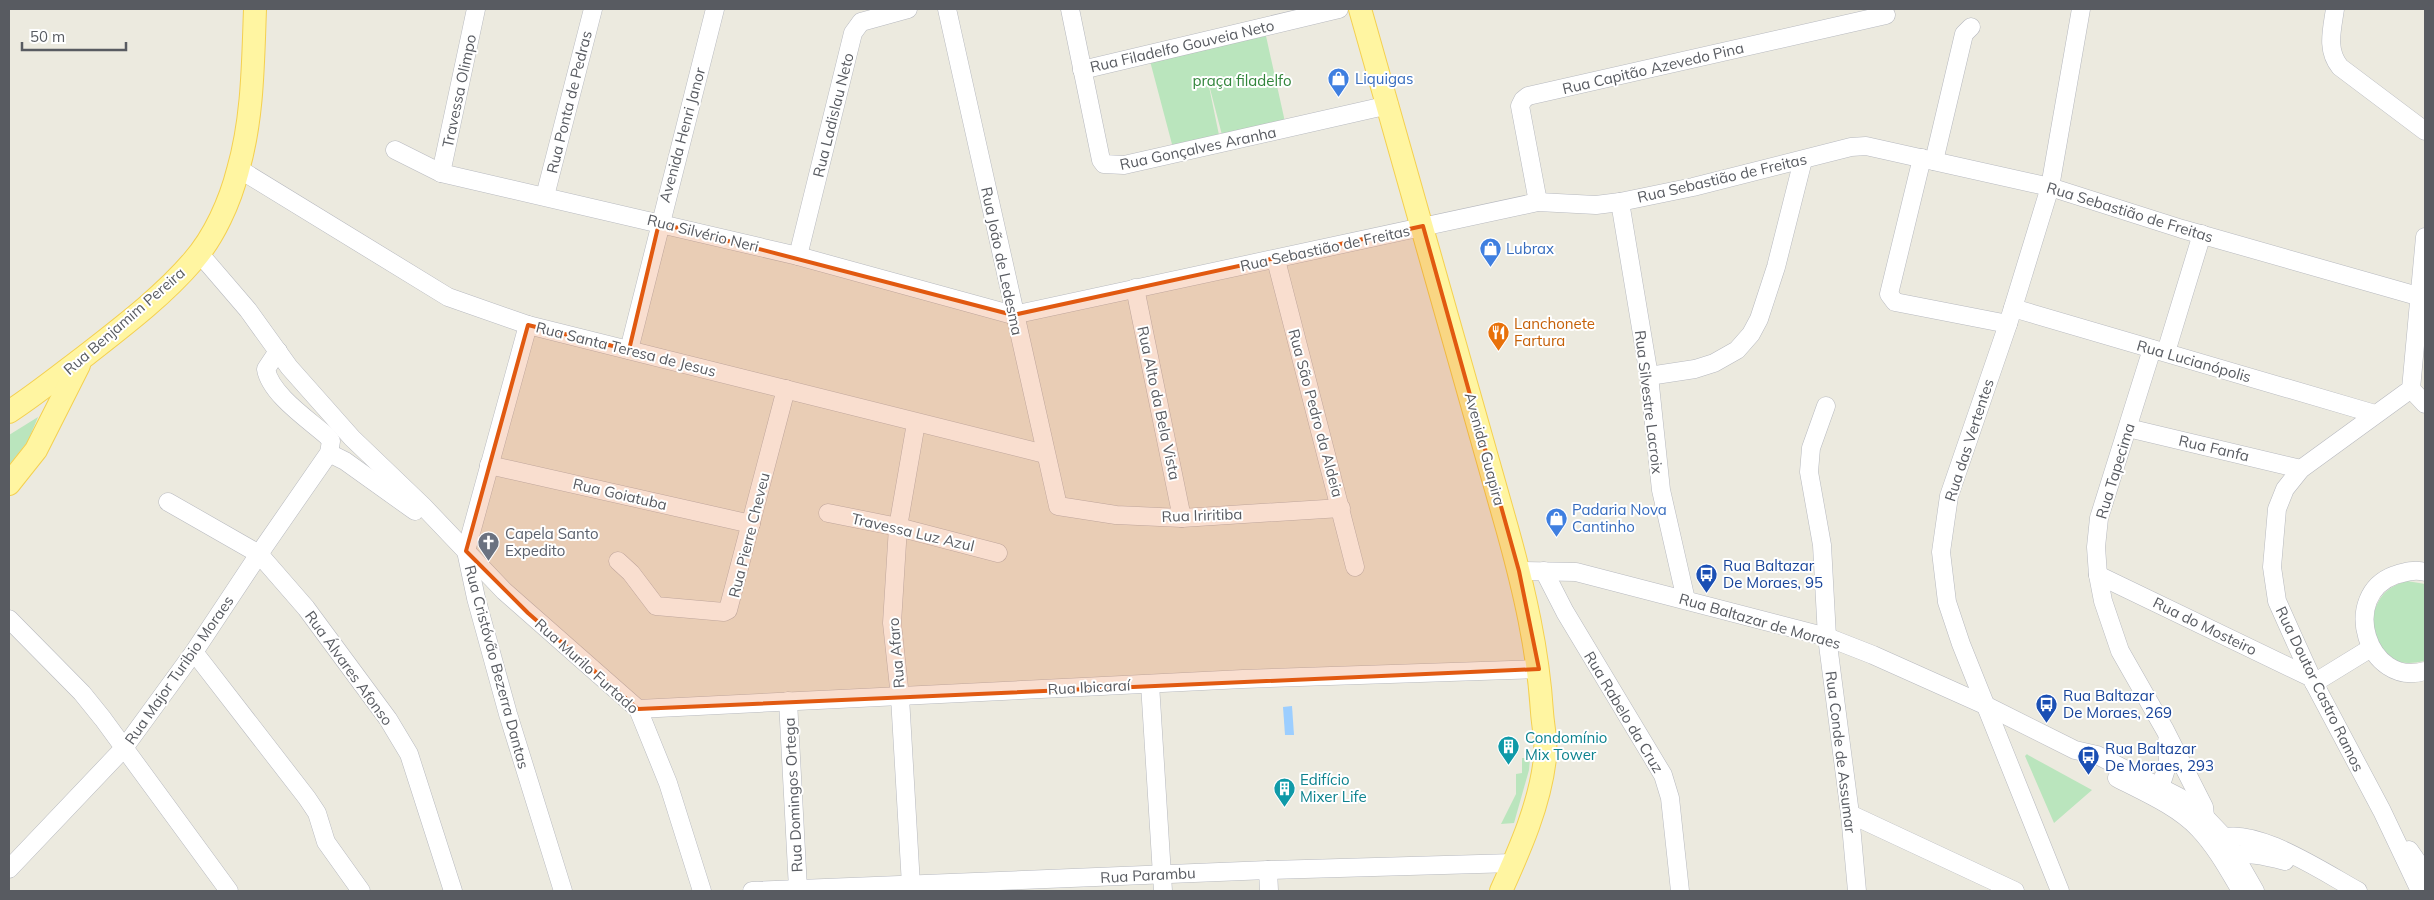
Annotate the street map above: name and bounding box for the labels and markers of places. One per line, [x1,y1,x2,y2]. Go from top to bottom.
shop icon: Liquigas [1327,66,1351,97]
place label: Liquigas [1355,69,1413,88]
shop icon: Lubrax [1478,236,1502,267]
place label: Lubrax [1506,239,1554,258]
place label: Lanchonete Fartura [1514,314,1595,350]
restaurant icon: Lanchonete Fartura [1486,320,1510,351]
place label: Padaria Nova Cantinho [1572,500,1667,536]
shop icon: Padaria Nova Cantinho [1544,506,1568,537]
place label: Capela Santo Expedito [505,524,599,560]
church icon: Capela Santo Expedito [477,530,501,561]
place label: Rua Baltazar De Moraes, 95 [1723,556,1823,592]
bus stop icon: Rua Baltazar De Moraes, 95 [1695,562,1719,593]
place label: Rua Baltazar De Moraes, 269 [2063,686,2172,722]
bus stop icon: Rua Baltazar De Moraes, 269 [2035,692,2059,723]
place label: Condomínio Mix Tower [1525,728,1607,764]
building icon: Condomínio Mix Tower [1497,734,1521,765]
place label: Rua Baltazar De Moraes, 293 [2105,739,2214,775]
bus stop icon: Rua Baltazar De Moraes, 293 [2077,745,2101,776]
place label: Edifício Mixer Life [1300,770,1367,806]
building icon: Edifício Mixer Life [1272,776,1296,807]

